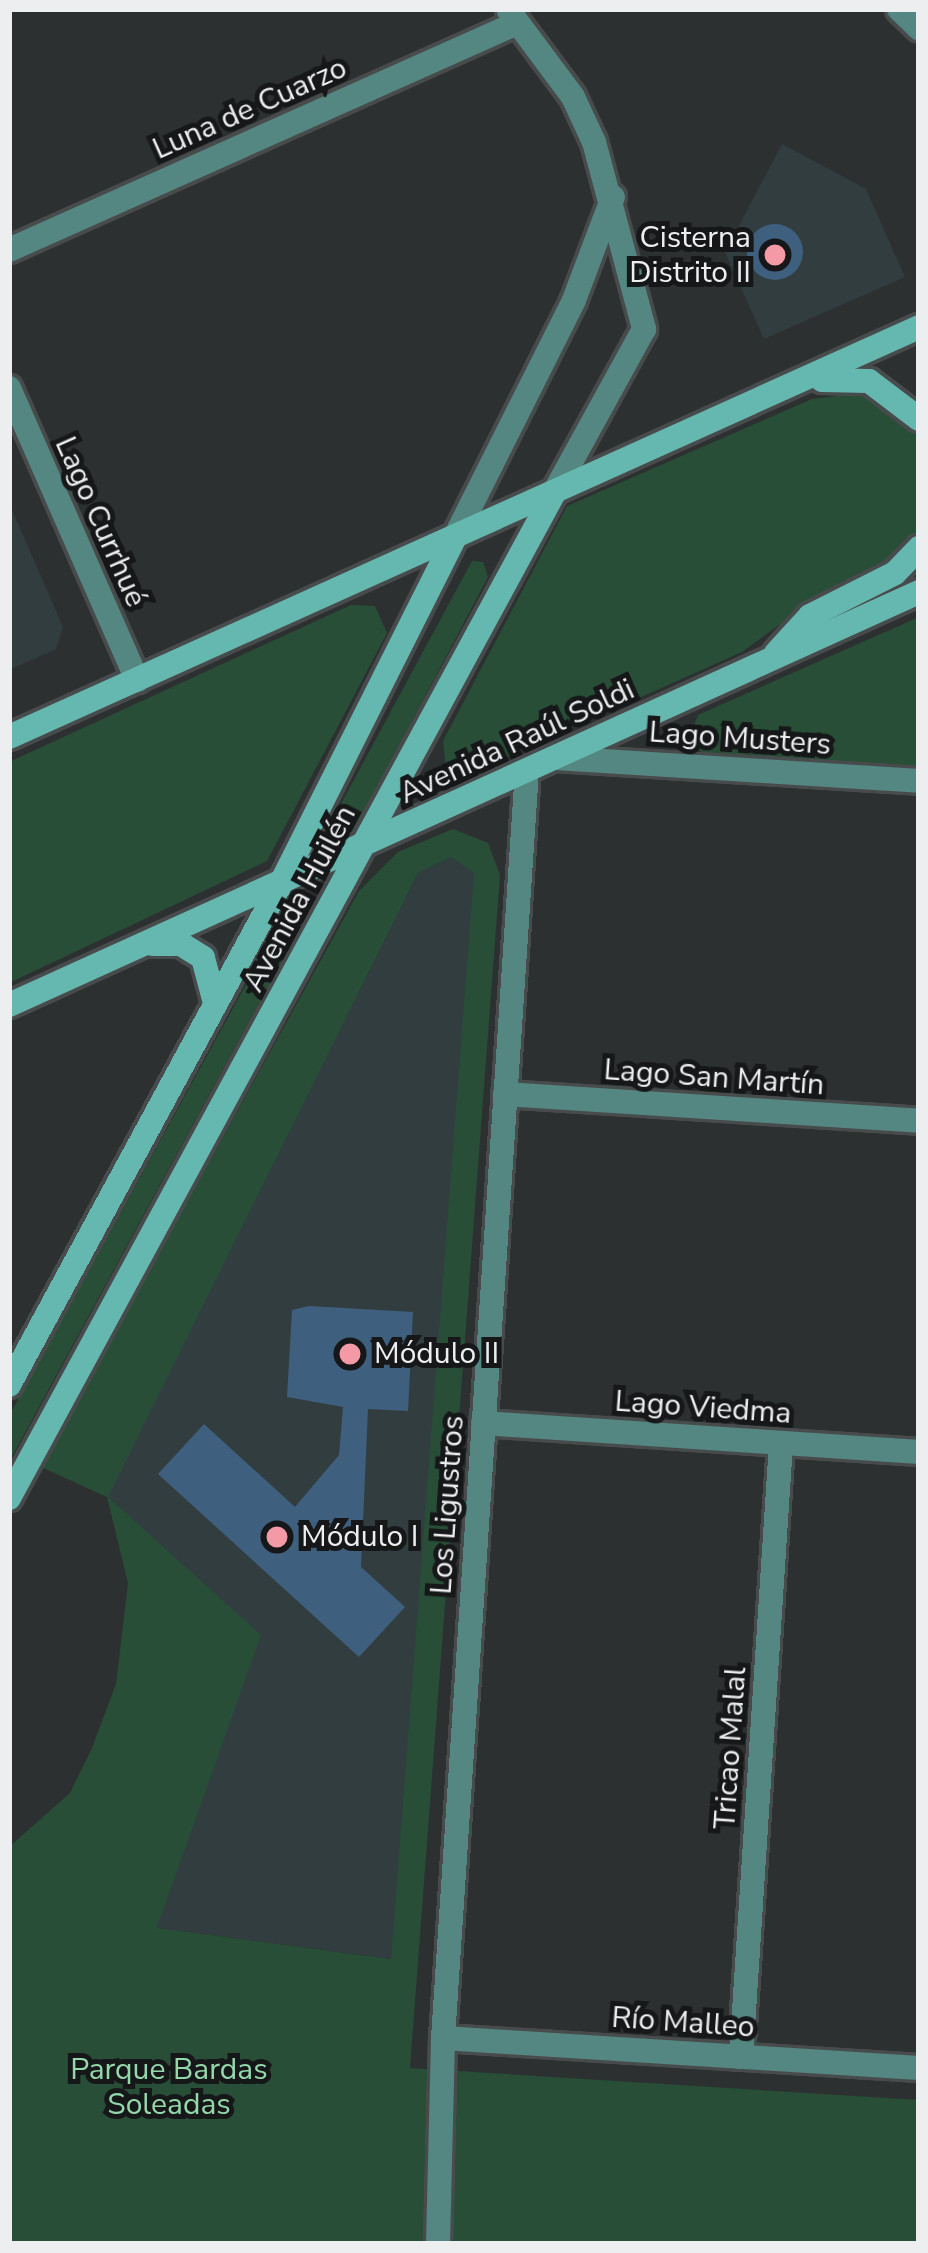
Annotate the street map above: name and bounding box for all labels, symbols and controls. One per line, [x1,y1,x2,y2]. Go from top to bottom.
street label: Luna de Cuarzo [148,50,352,168]
place label: Cisterna Distrito II [629,220,751,290]
marker: Cisterna Distrito II [762,242,788,268]
street label: Lago Currhué [47,431,153,613]
street label: Avenida Raúl Soldi [394,672,640,812]
street label: Lago Musters [648,715,832,763]
street label: Avenida Huilén [236,800,364,998]
street label: Lago San Martín [603,1052,825,1104]
place label: Módulo II [374,1336,499,1372]
marker: Módulo II [337,1341,363,1367]
street label: Lago Viedma [614,1384,792,1432]
street label: Los Ligustros [424,1414,472,1596]
place label: Módulo I [301,1519,418,1555]
marker: Módulo I [264,1524,290,1550]
street label: Tricao Malal [707,1666,755,1830]
street label: Río Malleo [610,2000,756,2046]
park label: Parque Bardas Soleadas [70,2052,268,2122]

